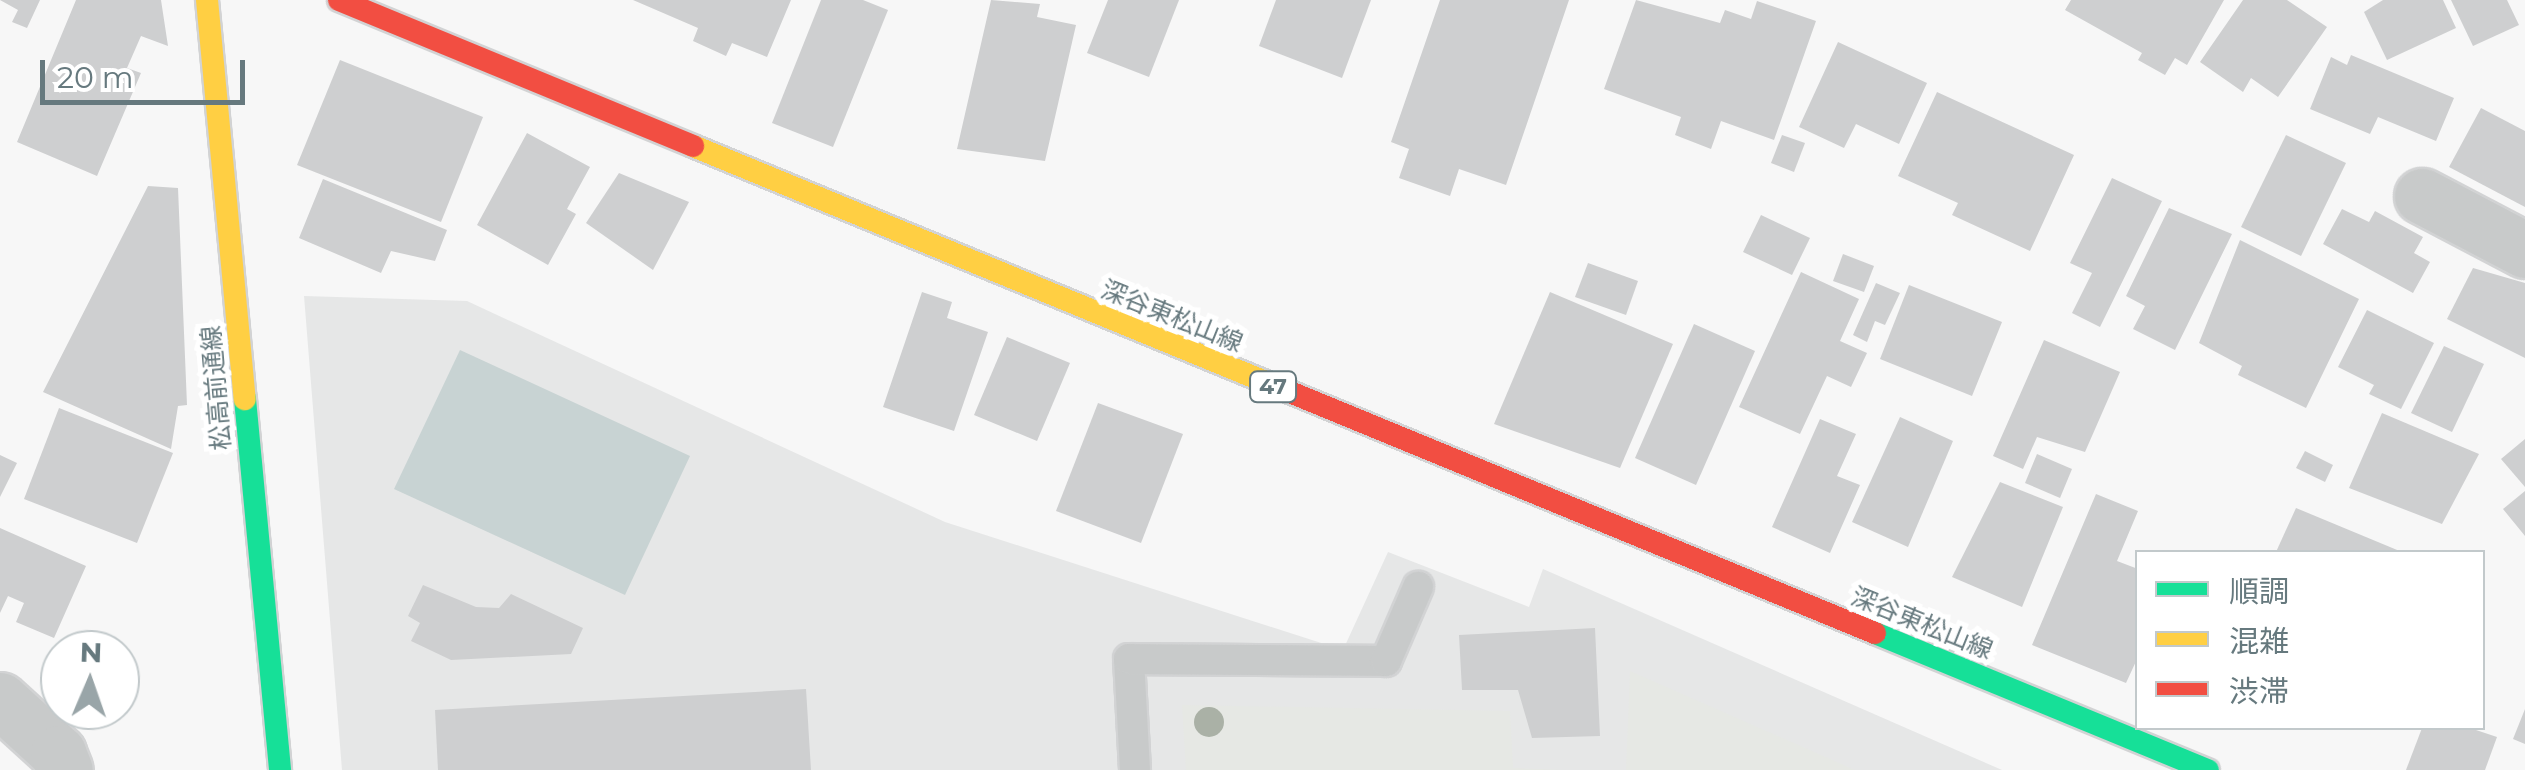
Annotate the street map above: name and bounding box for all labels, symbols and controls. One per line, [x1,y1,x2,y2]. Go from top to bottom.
scale bar [45,40,250,102]
text: 20 m [57,59,134,96]
street label: 深谷東松山線 [1097,274,1247,358]
street label: 松高前通線 [196,324,236,452]
road number: 47 [1248,370,1298,404]
legend [2135,550,2485,730]
text: 順調 [2229,573,2289,610]
street label: 深谷東松山線 [1847,581,1997,665]
text: 混雑 [2229,623,2289,660]
north arrow [40,630,140,730]
text: N [79,635,103,669]
text: 渋滞 [2229,673,2289,710]

